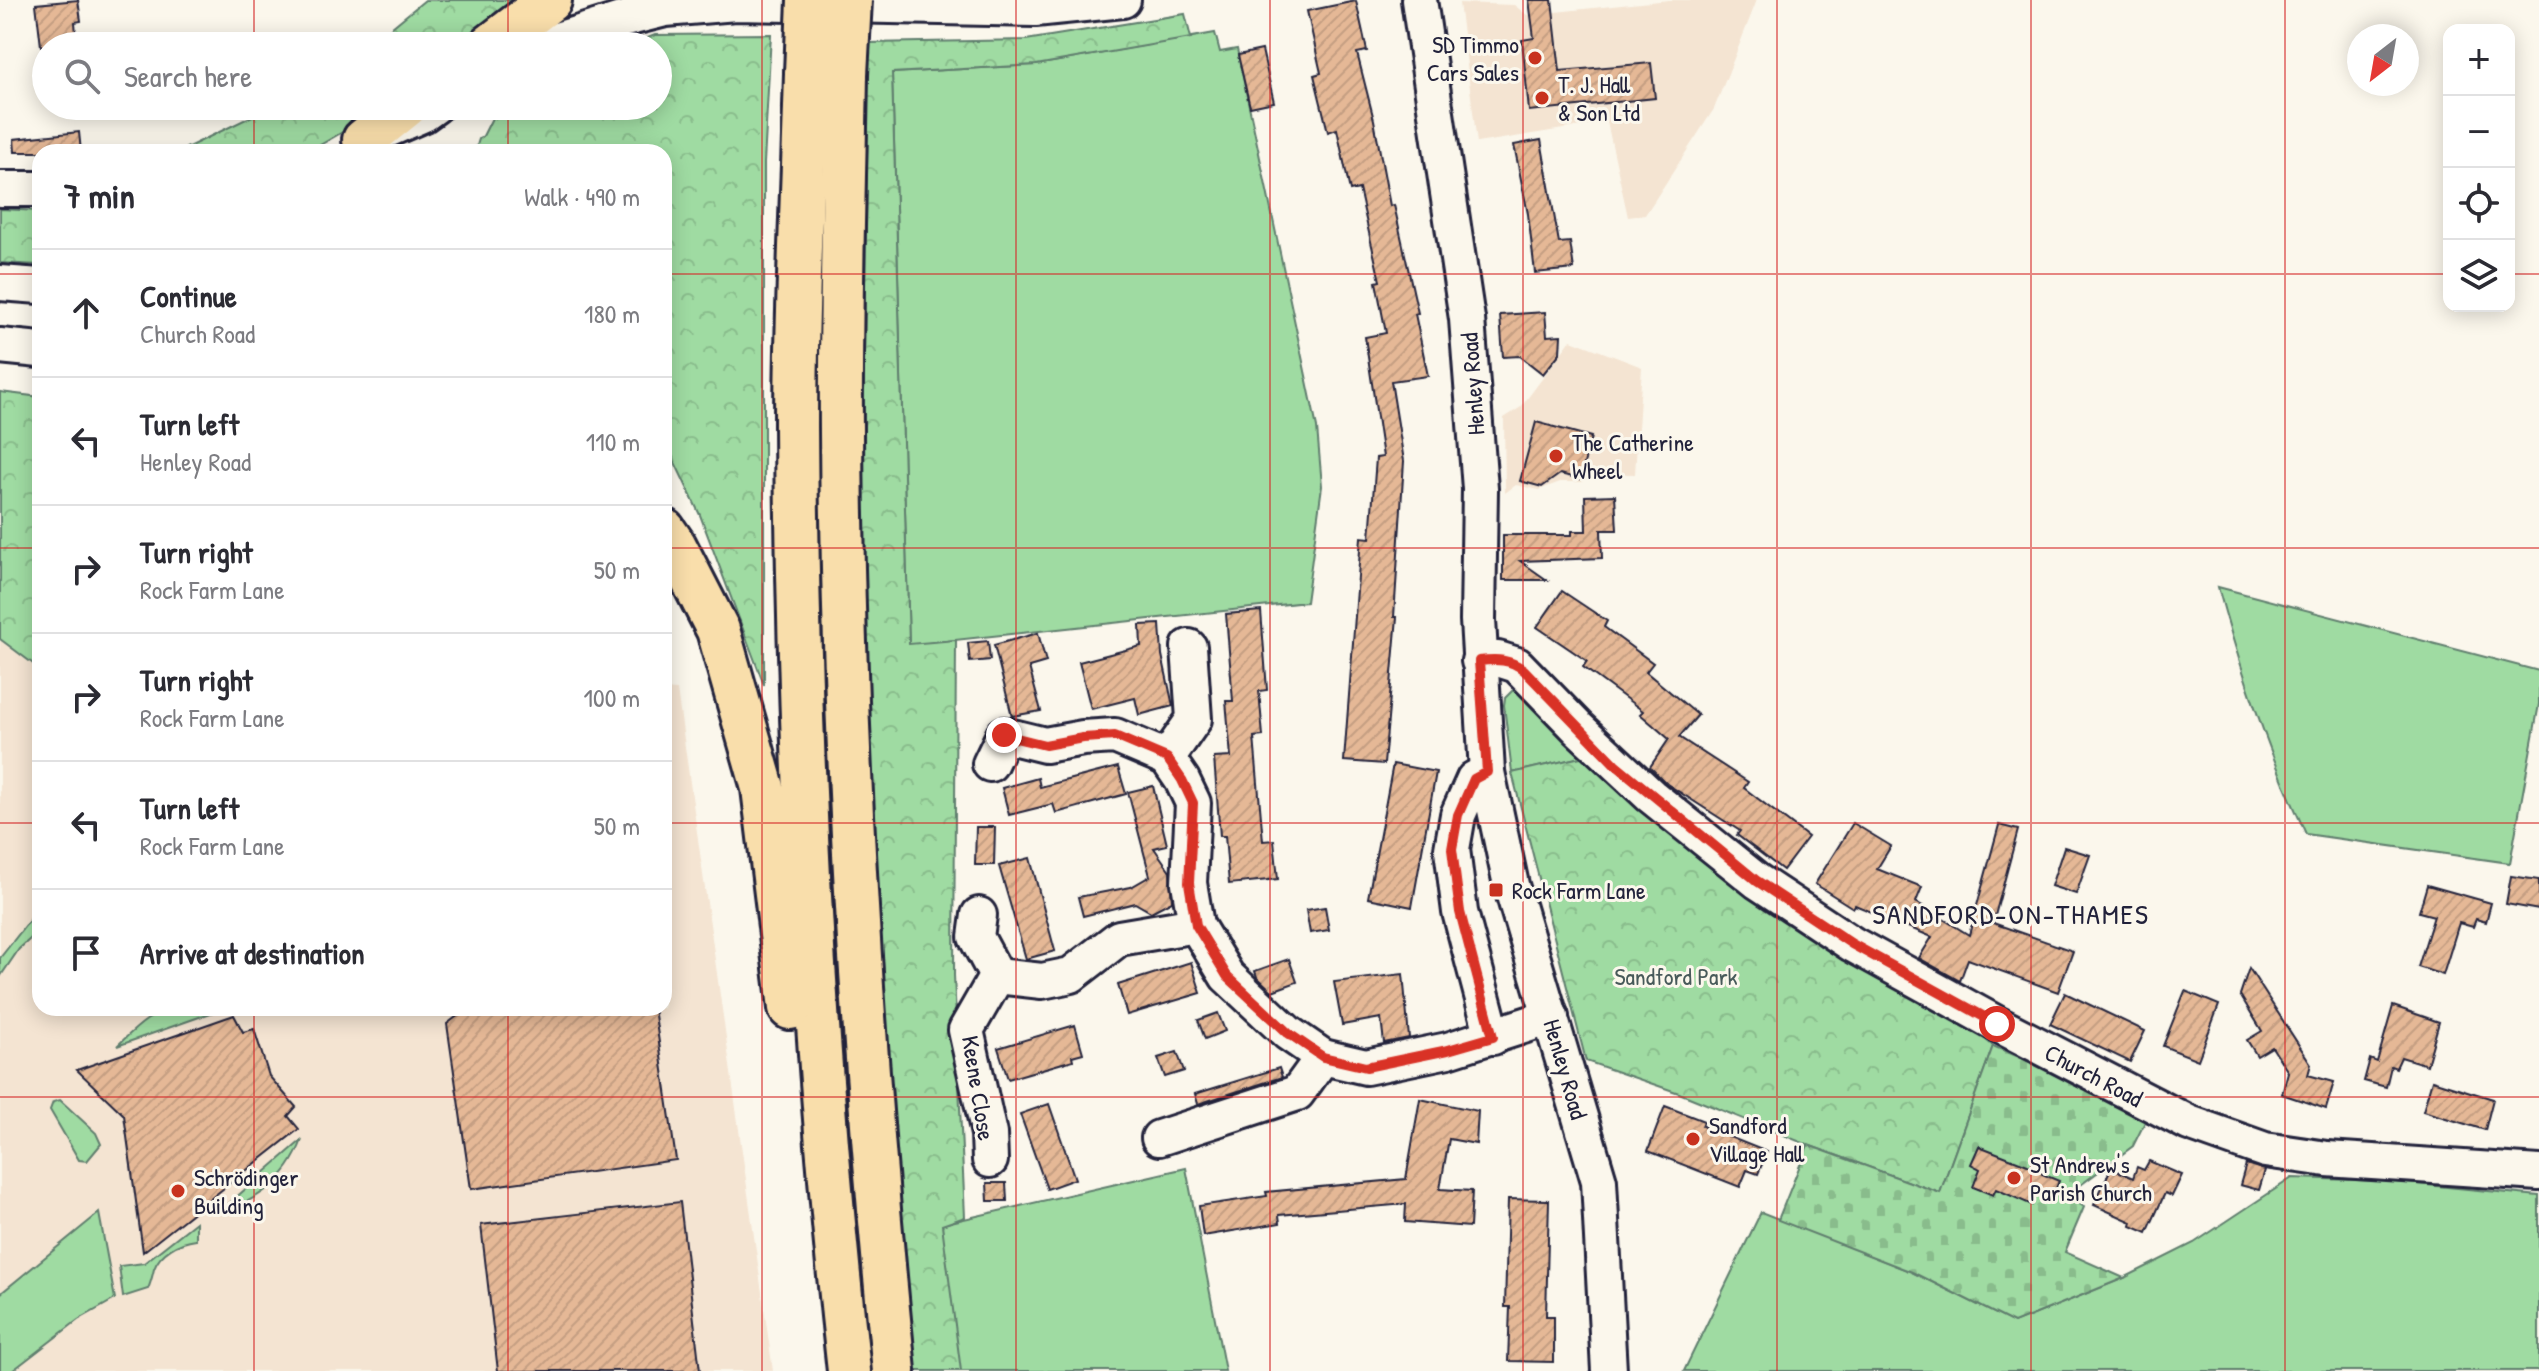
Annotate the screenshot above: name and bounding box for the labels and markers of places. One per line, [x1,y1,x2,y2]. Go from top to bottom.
place label: SD Timmo Cars Sales [1427,28,1519,88]
marker: SD Timmo Cars Sales [1526,49,1544,67]
place label: T. J. Hall & Son Ltd [1558,68,1640,128]
marker: T. J. Hall & Son Ltd [1533,89,1551,107]
place label: The Catherine Wheel [1572,426,1694,486]
marker: The Catherine Wheel [1547,447,1565,465]
place label: Rock Farm Lane [1512,874,1646,906]
marker: Rock Farm Lane [1487,881,1505,899]
place label: Sandford Village Hall [1709,1109,1805,1169]
marker: Sandford Village Hall [1684,1130,1702,1148]
place label: St Andrew's Parish Church [2030,1148,2152,1208]
place label: Schrödinger Building [194,1161,298,1221]
marker: St Andrew's Parish Church [2005,1169,2023,1187]
marker: Schrödinger Building [169,1182,187,1200]

